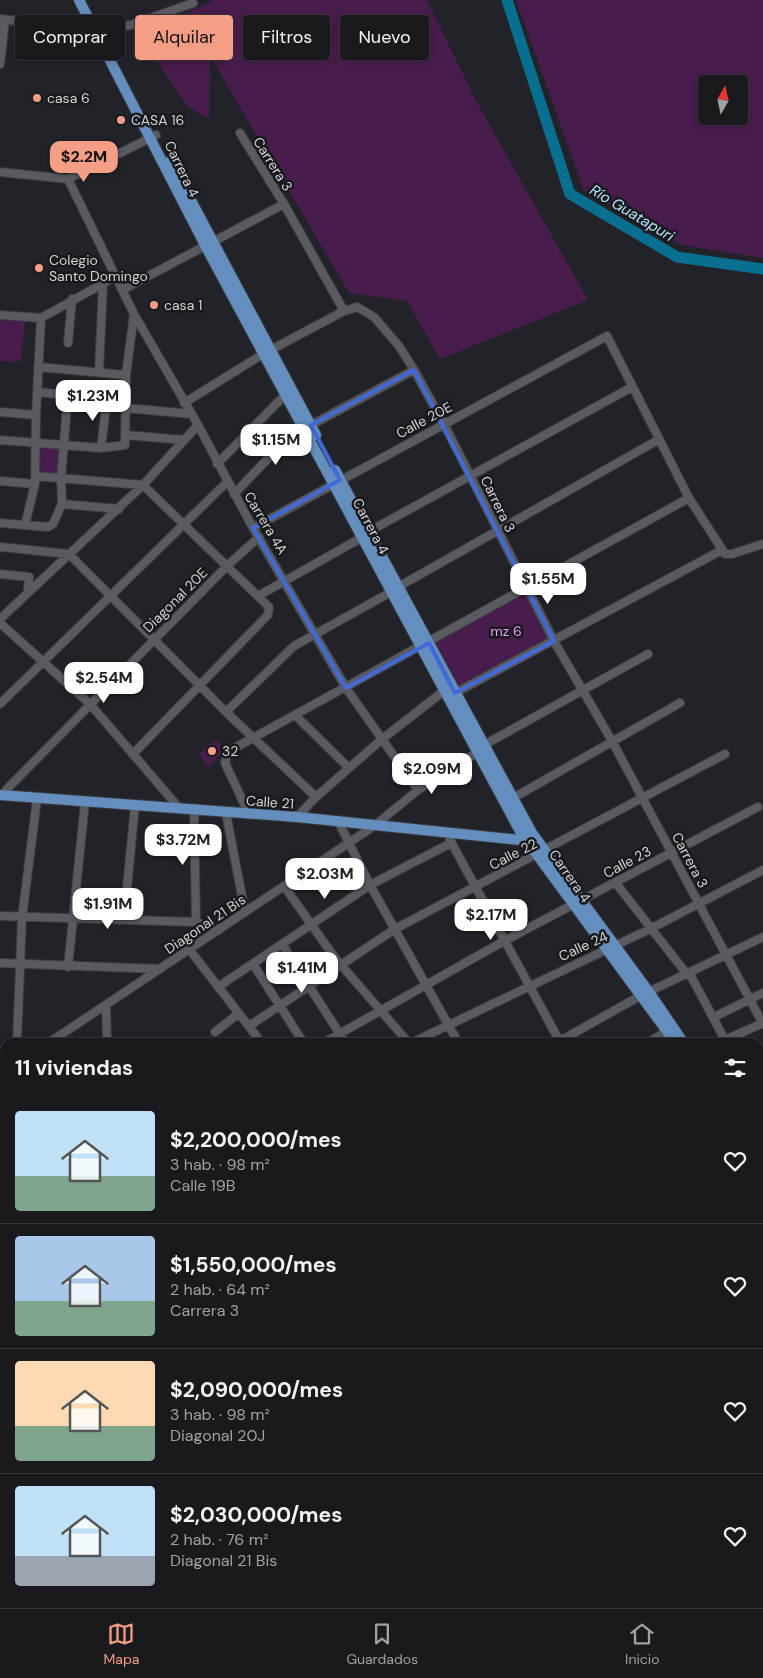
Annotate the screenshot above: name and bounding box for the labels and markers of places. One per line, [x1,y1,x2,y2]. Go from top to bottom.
place label: casa 6 [47,89,90,107]
marker: casa 6 [31,92,43,104]
place label: CASA 16 [131,111,184,129]
marker: CASA 16 [115,114,127,126]
pin: $2.2M [49,140,119,183]
place label: Colegio Santo Domingo [49,251,148,285]
marker: Colegio Santo Domingo [33,262,45,274]
place label: casa 1 [164,296,202,314]
marker: casa 1 [148,299,160,311]
pin: $1.23M [52,380,134,422]
pin: $1.15M [235,424,317,466]
pin: $1.55M [507,562,589,605]
pin: $2.54M [63,662,145,704]
place label: 32 [222,742,238,760]
marker: 32 [206,745,218,757]
pin: $2.09M [391,752,473,795]
pin: $3.72M [142,824,224,866]
pin: $2.03M [284,858,366,900]
pin: $1.91M [67,888,149,930]
pin: $2.17M [450,898,532,941]
pin: $1.41M [261,952,343,994]

